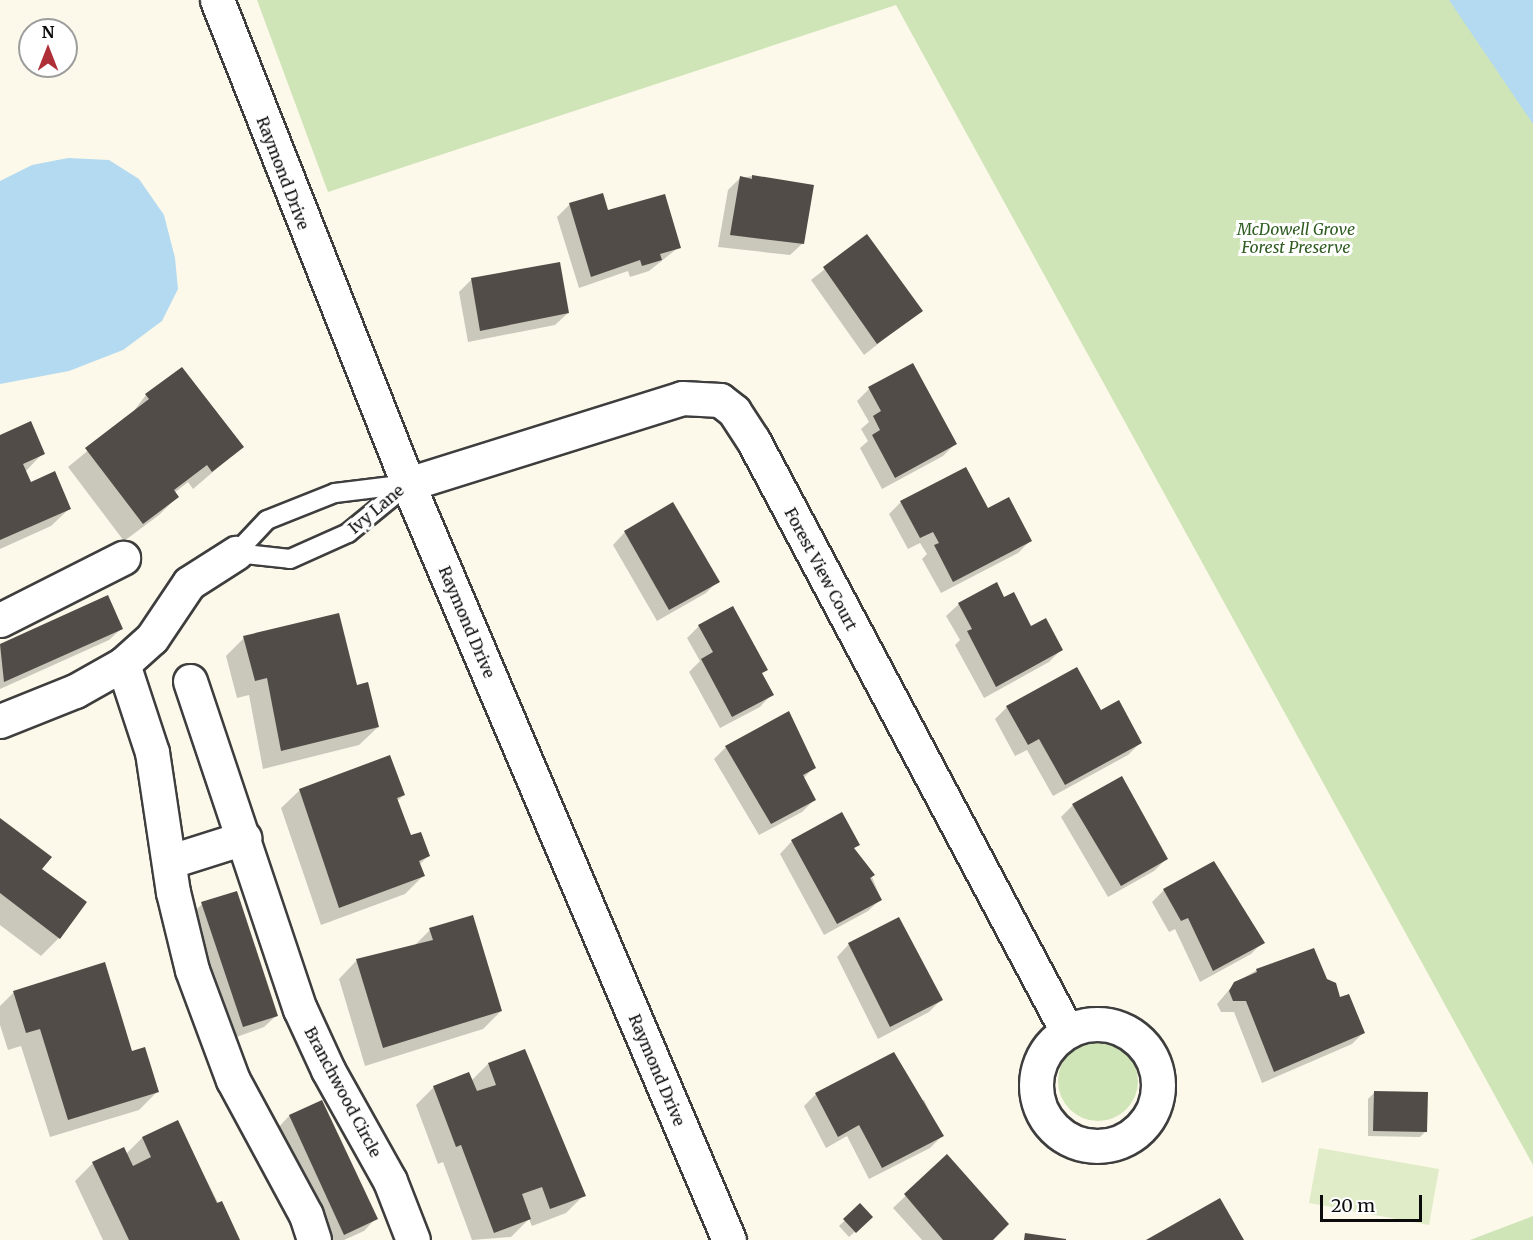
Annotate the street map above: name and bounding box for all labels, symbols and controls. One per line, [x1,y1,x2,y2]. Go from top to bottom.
north arrow [18,18,78,78]
text: N [42,22,54,42]
street label: Raymond Drive [253,114,313,232]
park label: McDowell Grove Forest Preserve [1237,219,1355,257]
street label: Ivy Lane [344,480,408,538]
street label: Forest View Court [781,504,861,634]
street label: Raymond Drive [435,563,499,681]
street label: Raymond Drive [625,1011,689,1129]
street label: Branchwood Circle [301,1024,385,1160]
scale bar [1323,1183,1425,1221]
text: 20 m [1331,1194,1375,1217]

